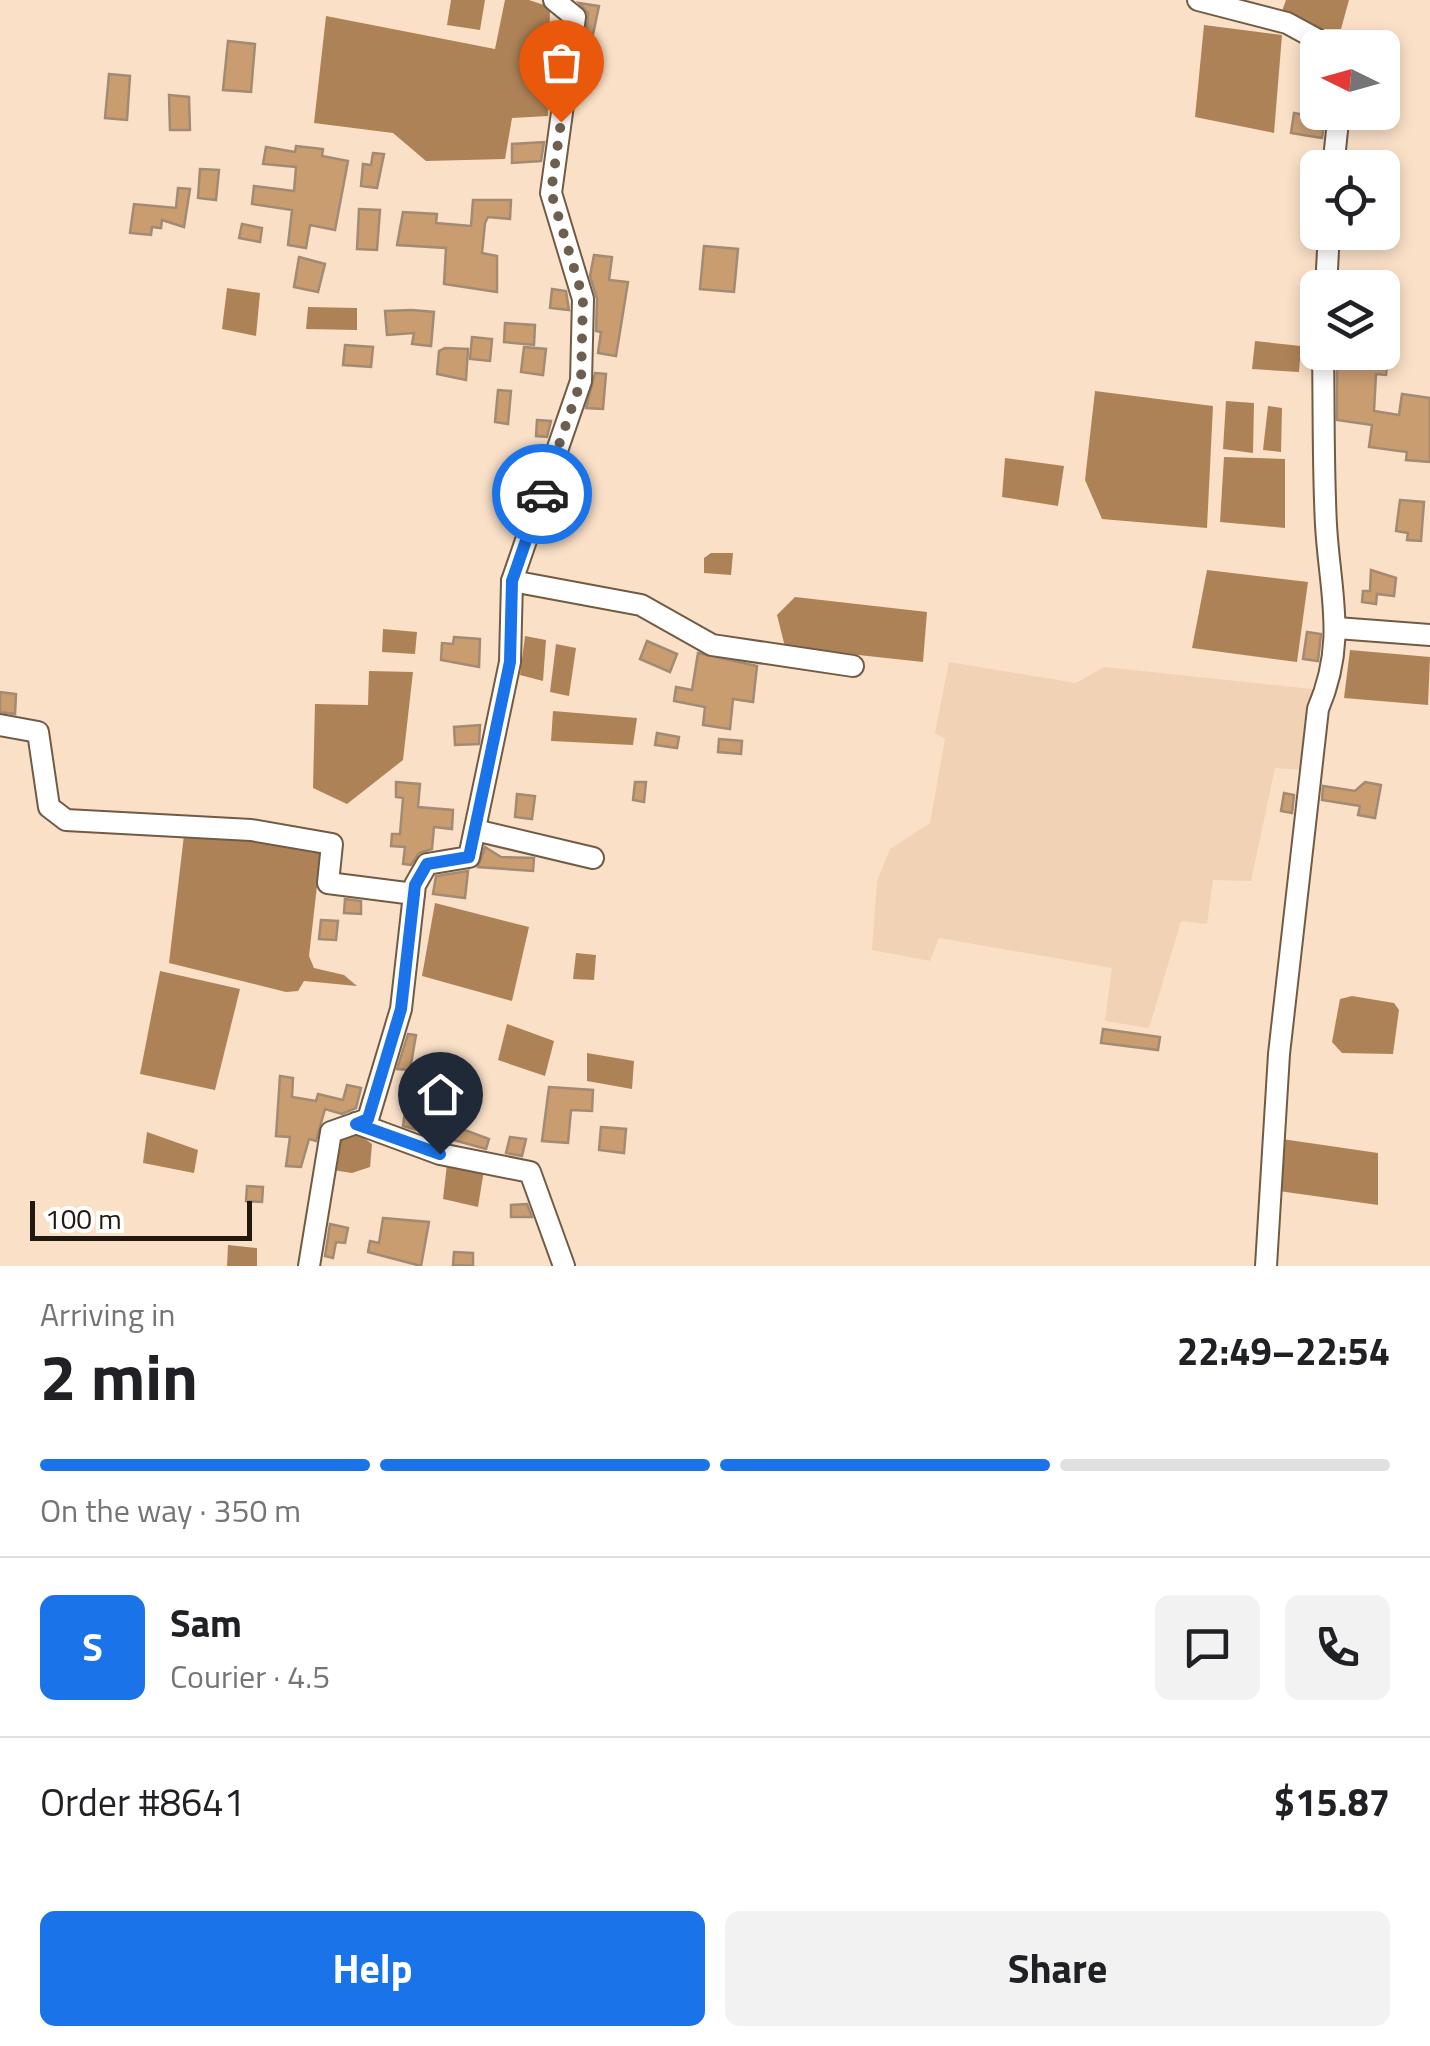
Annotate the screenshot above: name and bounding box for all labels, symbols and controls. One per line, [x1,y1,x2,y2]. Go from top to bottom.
pin [519,20,604,123]
north arrow [1300,30,1400,130]
map controls [1300,30,1400,370]
icon: bag [534,35,589,90]
button: locate [1300,150,1400,250]
button: layers [1300,270,1400,370]
courier [492,444,592,544]
icon: car [515,467,570,522]
pin [398,1052,483,1155]
icon: home [413,1067,468,1122]
scale bar [30,1196,252,1240]
text: 100 m [45,1197,122,1240]
text: Arriving in [40,1290,176,1338]
text: 22:49–22:54 [1177,1322,1390,1380]
text: 2 min [40,1326,198,1425]
text: On the way · 350 m [40,1486,301,1534]
text: Sam [170,1594,242,1652]
button: chat [1155,1595,1260,1700]
button: phone [1285,1595,1390,1700]
text: S [82,1618,103,1676]
text: Courier · 4.5 [170,1652,330,1700]
text: Order #8641 [40,1773,245,1831]
text: $15.87 [1274,1773,1390,1831]
button: Help [40,1911,705,2026]
button: Share [725,1911,1390,2026]

